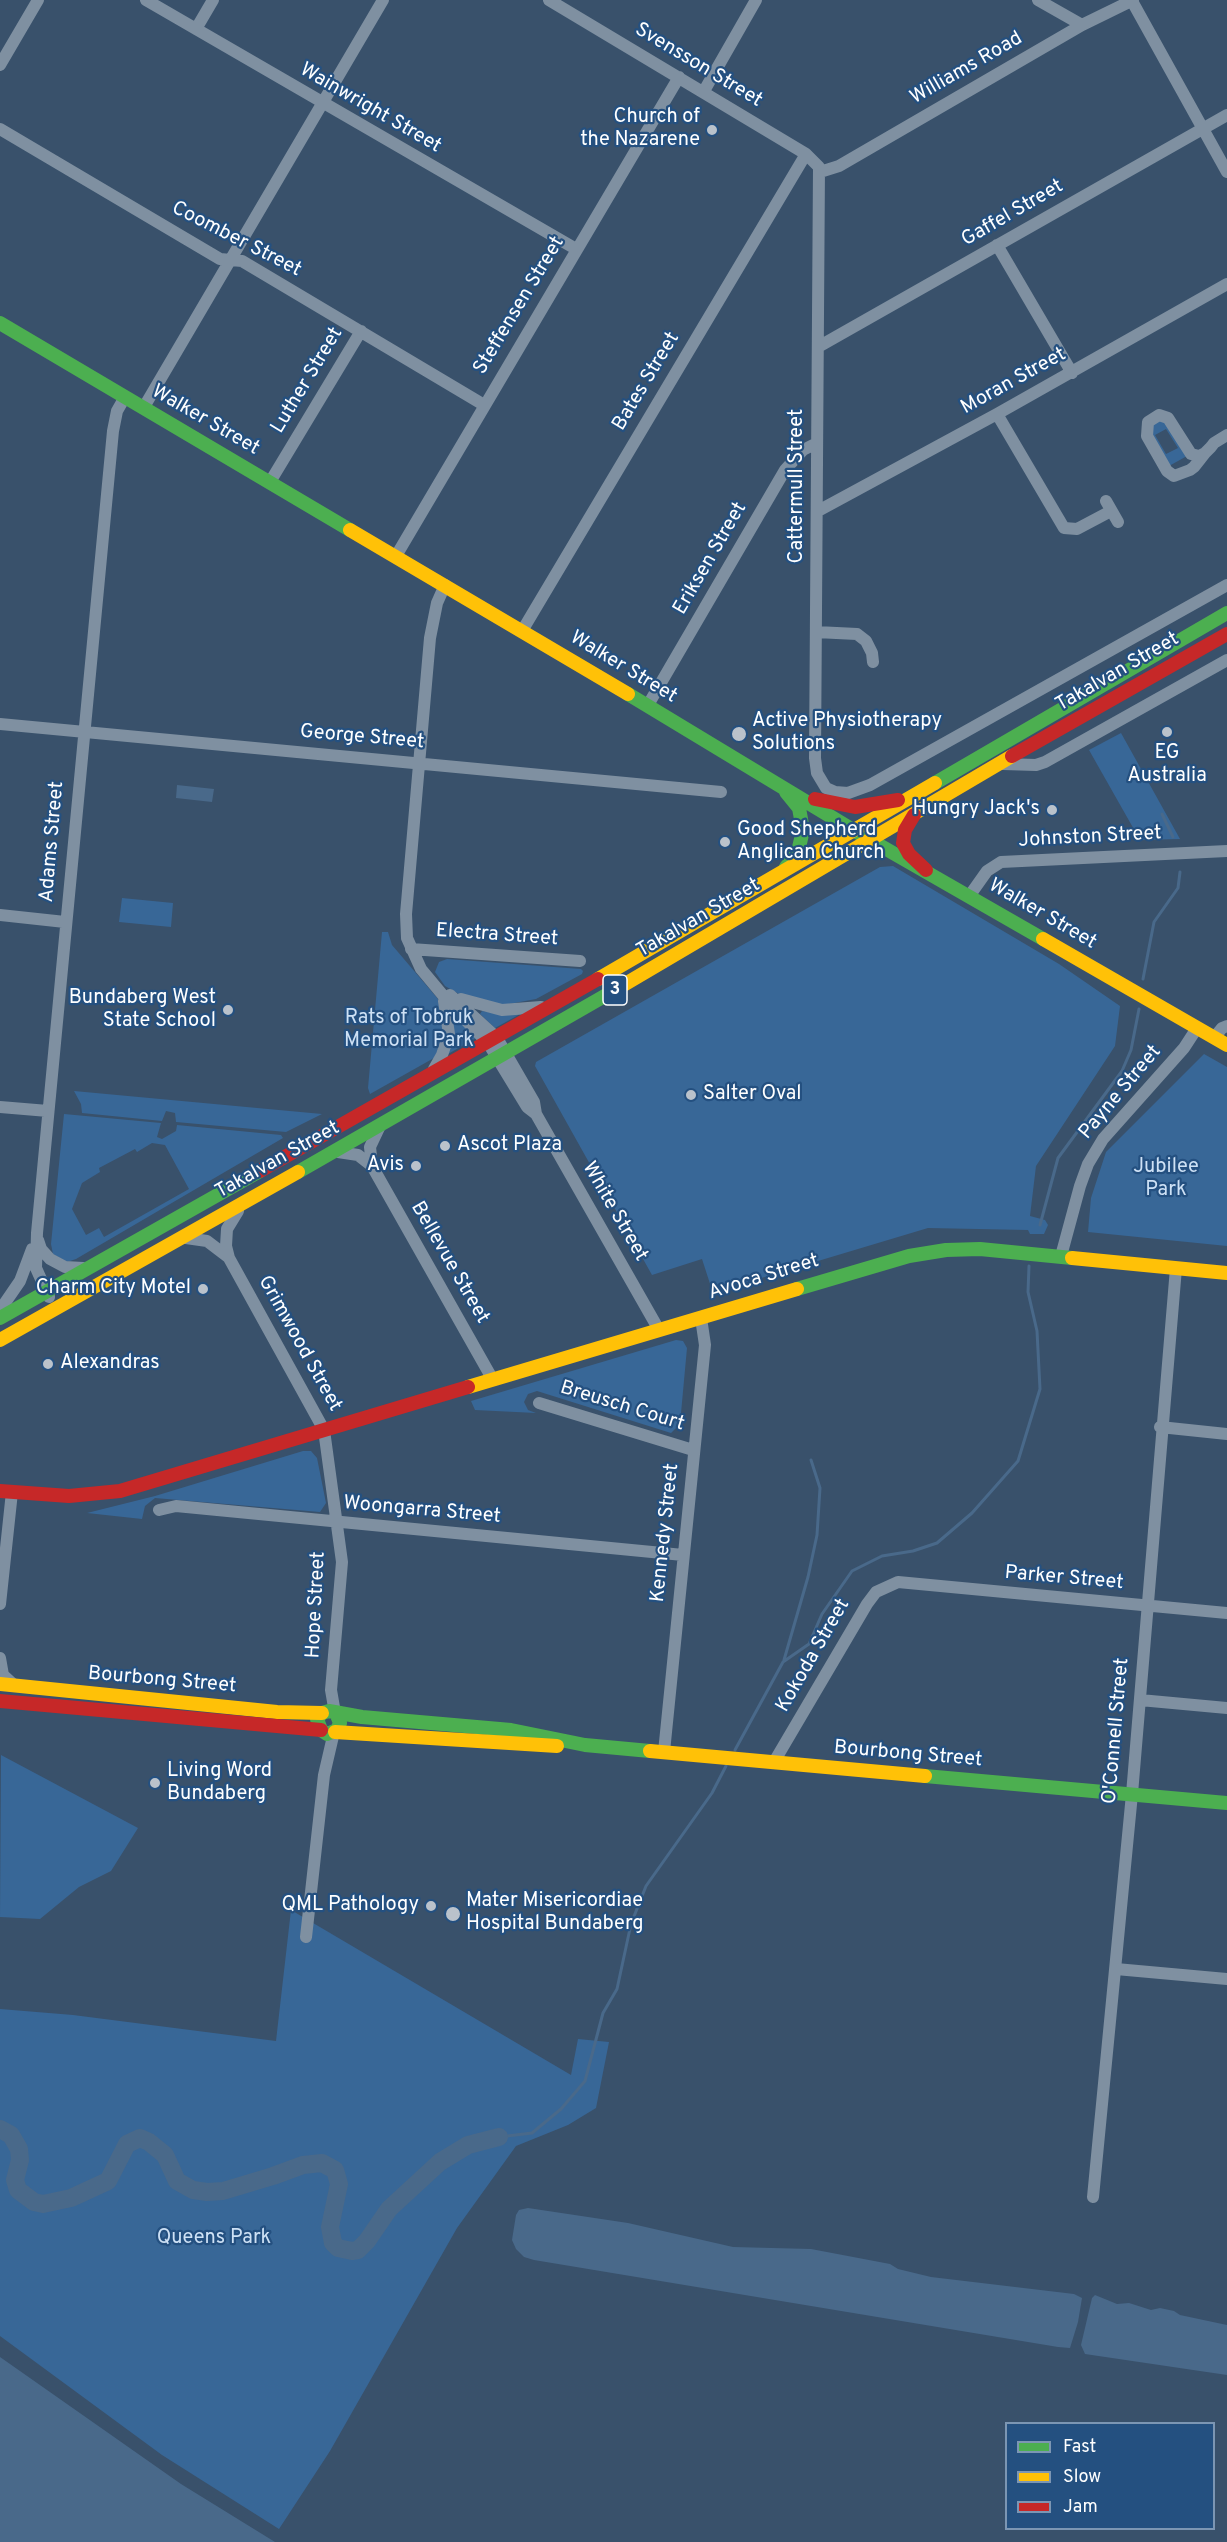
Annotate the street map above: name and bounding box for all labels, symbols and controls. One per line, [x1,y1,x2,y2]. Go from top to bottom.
street label: Svensson Street [630,18,766,114]
street label: Williams Road [907,27,1027,111]
street label: Wainwright Street [295,59,445,159]
place label: Church of the Nazarene [580,106,700,153]
marker: Church of the Nazarene [705,123,719,137]
street label: Gaffel Street [958,175,1068,253]
street label: Coomber Street [167,197,305,283]
street label: Steffensen Street [469,233,571,379]
street label: Luther Street [267,324,349,438]
street label: Bates Street [608,328,686,436]
street label: Moran Street [957,343,1071,421]
street label: Walker Street [147,380,263,462]
street label: Cattermull Street [786,409,810,563]
street label: Eriksen Street [669,498,753,620]
street label: Walker Street [565,627,681,709]
street label: Takalvan Street [1052,628,1184,718]
place label: Active Physiotherapy Solutions [752,710,942,757]
street label: George Street [299,721,425,755]
marker: Active Physiotherapy Solutions [730,725,748,743]
marker: EG Australia [1160,725,1174,739]
place label: EG Australia [1127,742,1207,789]
street label: Adams Street [36,780,70,904]
place label: Hungry Jack's [912,798,1040,822]
marker: Hungry Jack's [1045,803,1059,817]
place label: Good Shepherd Anglican Church [737,819,884,866]
street label: Johnston Street [1018,822,1162,854]
marker: Good Shepherd Anglican Church [718,835,732,849]
street label: Takalvan Street [633,874,765,964]
street label: Walker Street [984,874,1100,956]
street label: Electra Street [435,920,559,952]
road number: 3 [603,975,627,1005]
place label: Bundaberg West State School [69,987,216,1034]
marker: Bundaberg West State School [221,1003,235,1017]
park label: Rats of Tobruk Memorial Park [344,1007,474,1054]
street label: Payne Street [1075,1041,1167,1145]
place label: Salter Oval [703,1083,802,1107]
marker: Salter Oval [684,1088,698,1102]
street label: Takalvan Street [212,1117,344,1205]
place label: Ascot Plaza [457,1134,562,1158]
marker: Ascot Plaza [438,1139,452,1153]
place label: Avis [367,1154,404,1178]
park label: Jubilee Park [1133,1156,1199,1203]
street label: White Street [576,1158,652,1266]
marker: Avis [409,1159,423,1173]
street label: Bellevue Street [404,1198,494,1328]
street label: Avoca Street [706,1250,822,1306]
street label: Grimwood Street [252,1272,346,1416]
place label: Charm City Motel [36,1277,191,1301]
marker: Charm City Motel [196,1282,210,1296]
place label: Alexandras [60,1352,160,1376]
marker: Alexandras [41,1357,55,1371]
street label: Breusch Court [557,1377,687,1437]
street label: Kennedy Street [647,1462,685,1604]
street label: Woongarra Street [342,1492,502,1530]
street label: Hope Street [302,1551,332,1659]
street label: Parker Street [1004,1562,1124,1596]
street label: Kokoda Street [772,1595,856,1717]
street label: O'Connell Street [1099,1657,1135,1805]
street label: Bourbong Street [87,1663,237,1699]
street label: Bourbong Street [833,1737,983,1773]
place label: Living Word Bundaberg [167,1760,272,1807]
marker: Living Word Bundaberg [148,1776,162,1790]
place label: Mater Misericordiae Hospital Bundaberg [466,1890,643,1937]
place label: QML Pathology [282,1894,419,1918]
marker: QML Pathology [424,1899,438,1913]
marker: Mater Misericordiae Hospital Bundaberg [444,1905,462,1923]
park label: Queens Park [157,2227,271,2251]
legend [1005,2422,1215,2530]
text: Fast [1063,2436,1096,2459]
text: Slow [1063,2466,1101,2489]
text: Jam [1063,2496,1098,2519]

